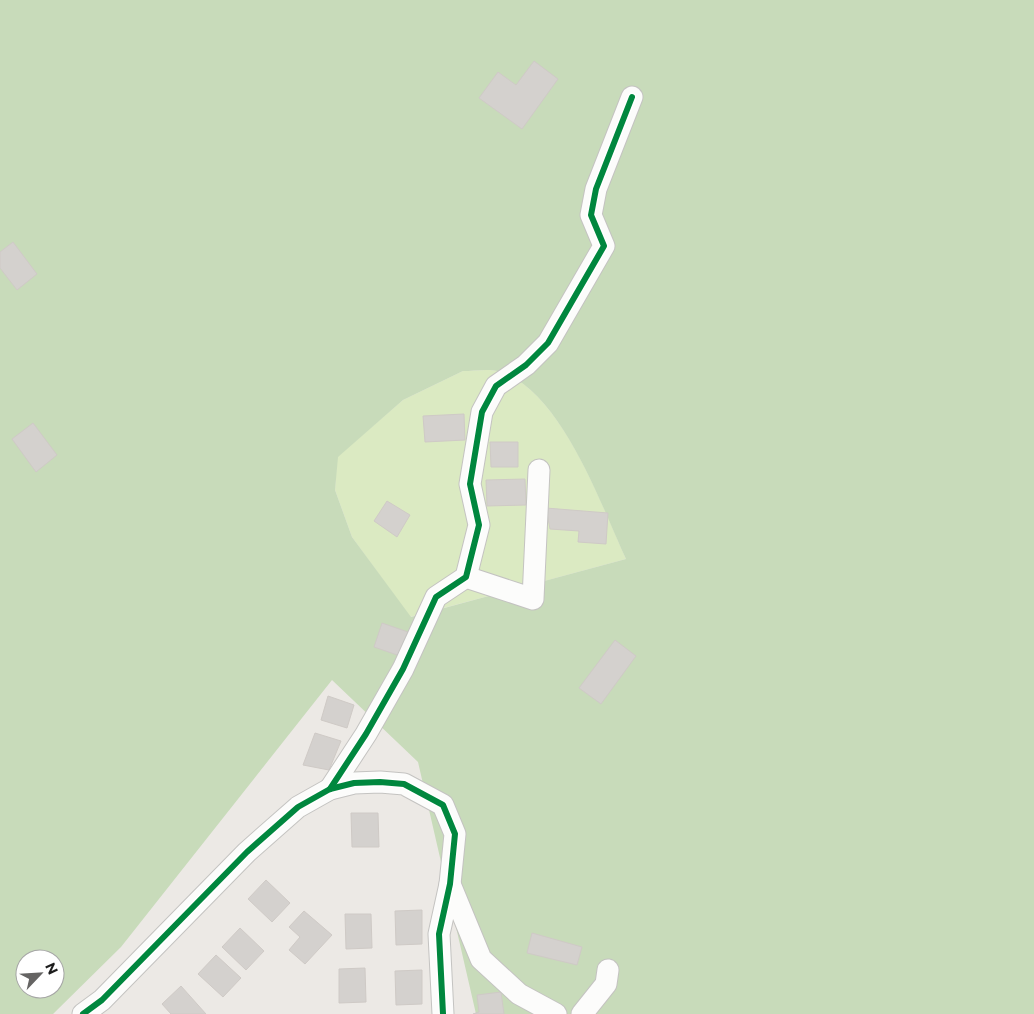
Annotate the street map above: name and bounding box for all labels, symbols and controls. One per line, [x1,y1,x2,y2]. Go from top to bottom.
north arrow [15,949,65,999]
text: N [41,960,62,977]

